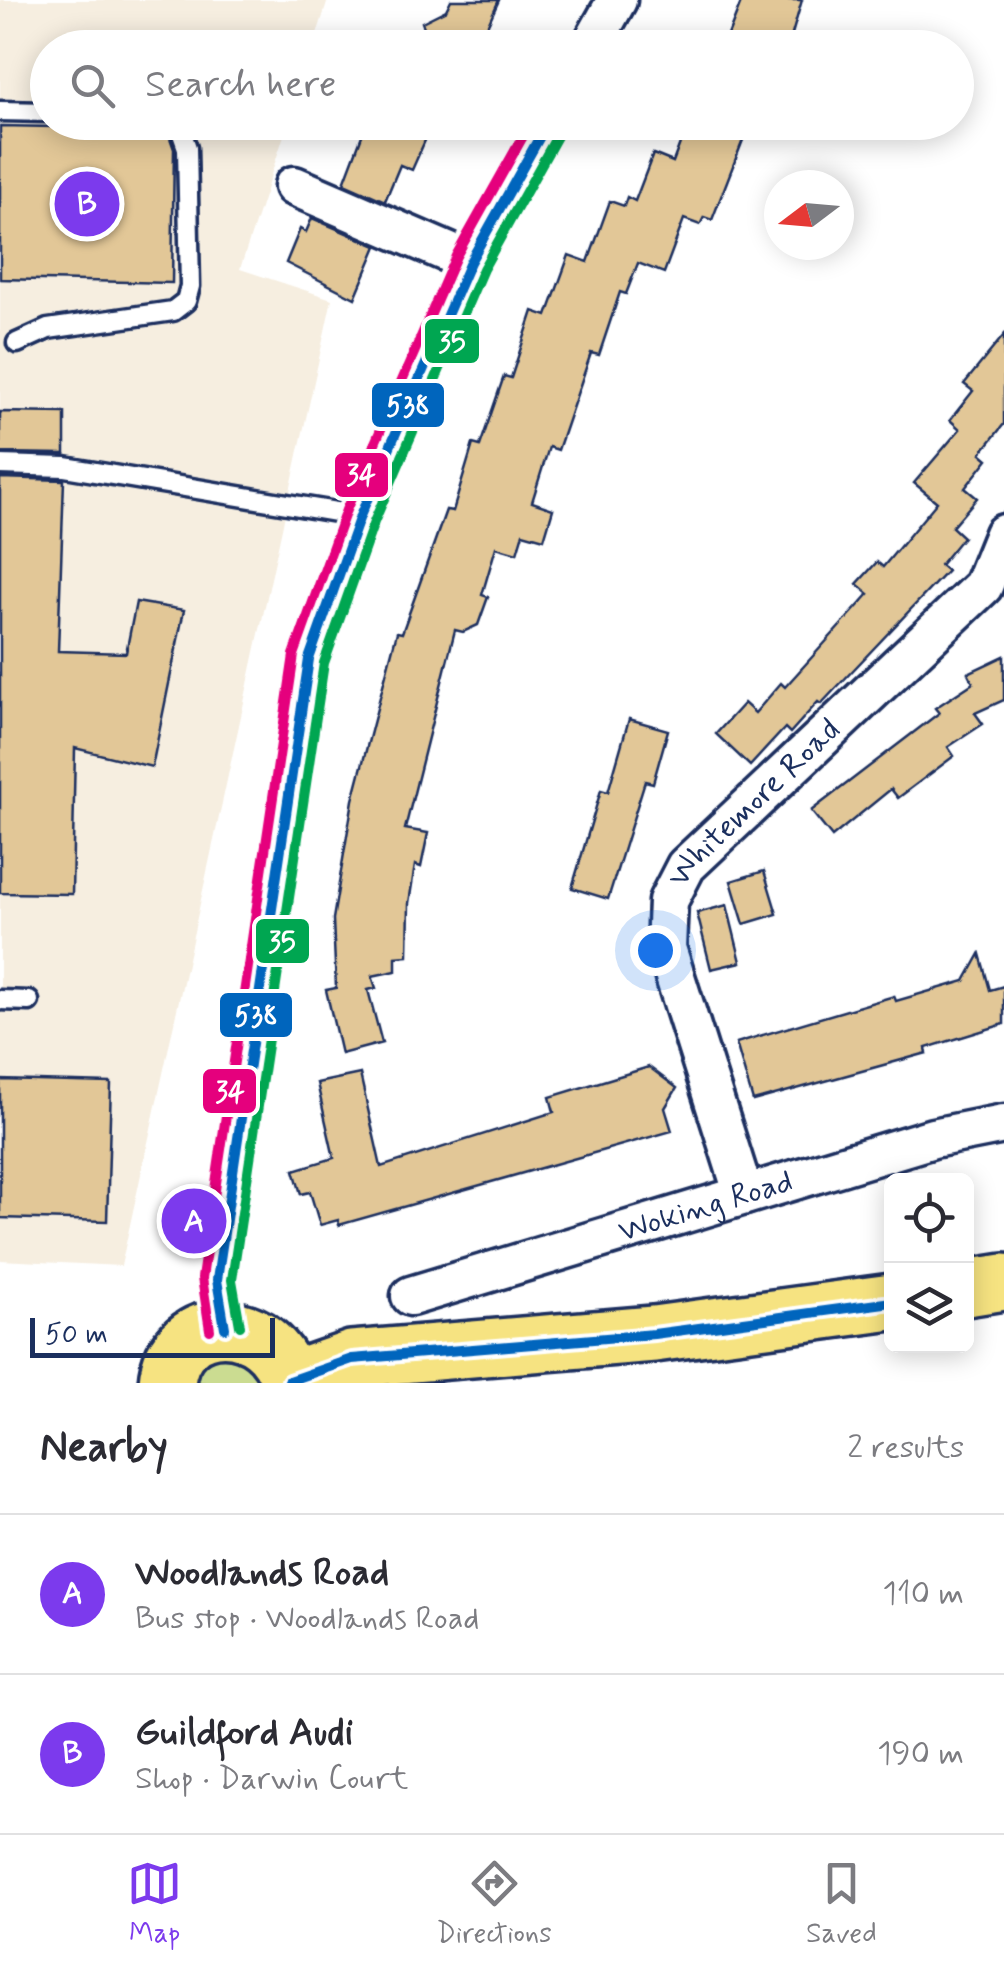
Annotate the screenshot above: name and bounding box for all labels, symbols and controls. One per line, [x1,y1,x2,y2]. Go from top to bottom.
search box [30,30,974,140]
icon: search [65,58,120,113]
text: Search here [145,61,336,110]
pin: B [54,166,120,242]
north arrow [764,170,854,260]
line badge: 35 [423,317,481,365]
text: 35 [438,325,466,362]
line badge: 538 [370,381,446,429]
text: 538 [386,389,430,426]
line badge: 34 [333,451,390,499]
text: 34 [346,458,376,495]
street label: Whitemore Road [658,710,850,894]
line badge: 35 [254,917,311,965]
text: 35 [268,925,296,962]
your location [630,925,681,976]
line badge: 538 [218,991,294,1039]
text: 538 [234,999,278,1036]
line badge: 34 [201,1067,258,1115]
text: 34 [215,1075,245,1112]
street label: Woking Road [614,1161,798,1253]
map controls [884,1173,974,1353]
button: locate [884,1173,974,1263]
pin: A [162,1184,226,1258]
button: layers [884,1263,974,1353]
scale bar [30,1313,275,1358]
text: 50 m [45,1317,108,1354]
text: Nearby [40,1421,168,1476]
text: 2 results [847,1427,964,1469]
text: Woodlands Road [135,1549,389,1598]
text: A [62,1573,83,1615]
text: 110 m [883,1573,964,1615]
text: Bus stop · Woodlands Road [135,1598,479,1640]
text: Guildford Audi [135,1709,353,1758]
text: B [62,1733,83,1775]
text: 190 m [877,1733,964,1775]
text: Shop · Darwin Court [135,1758,408,1800]
tab: Map [127,1856,182,1953]
tab: Directions [437,1856,552,1953]
tab: Saved [806,1856,877,1953]

